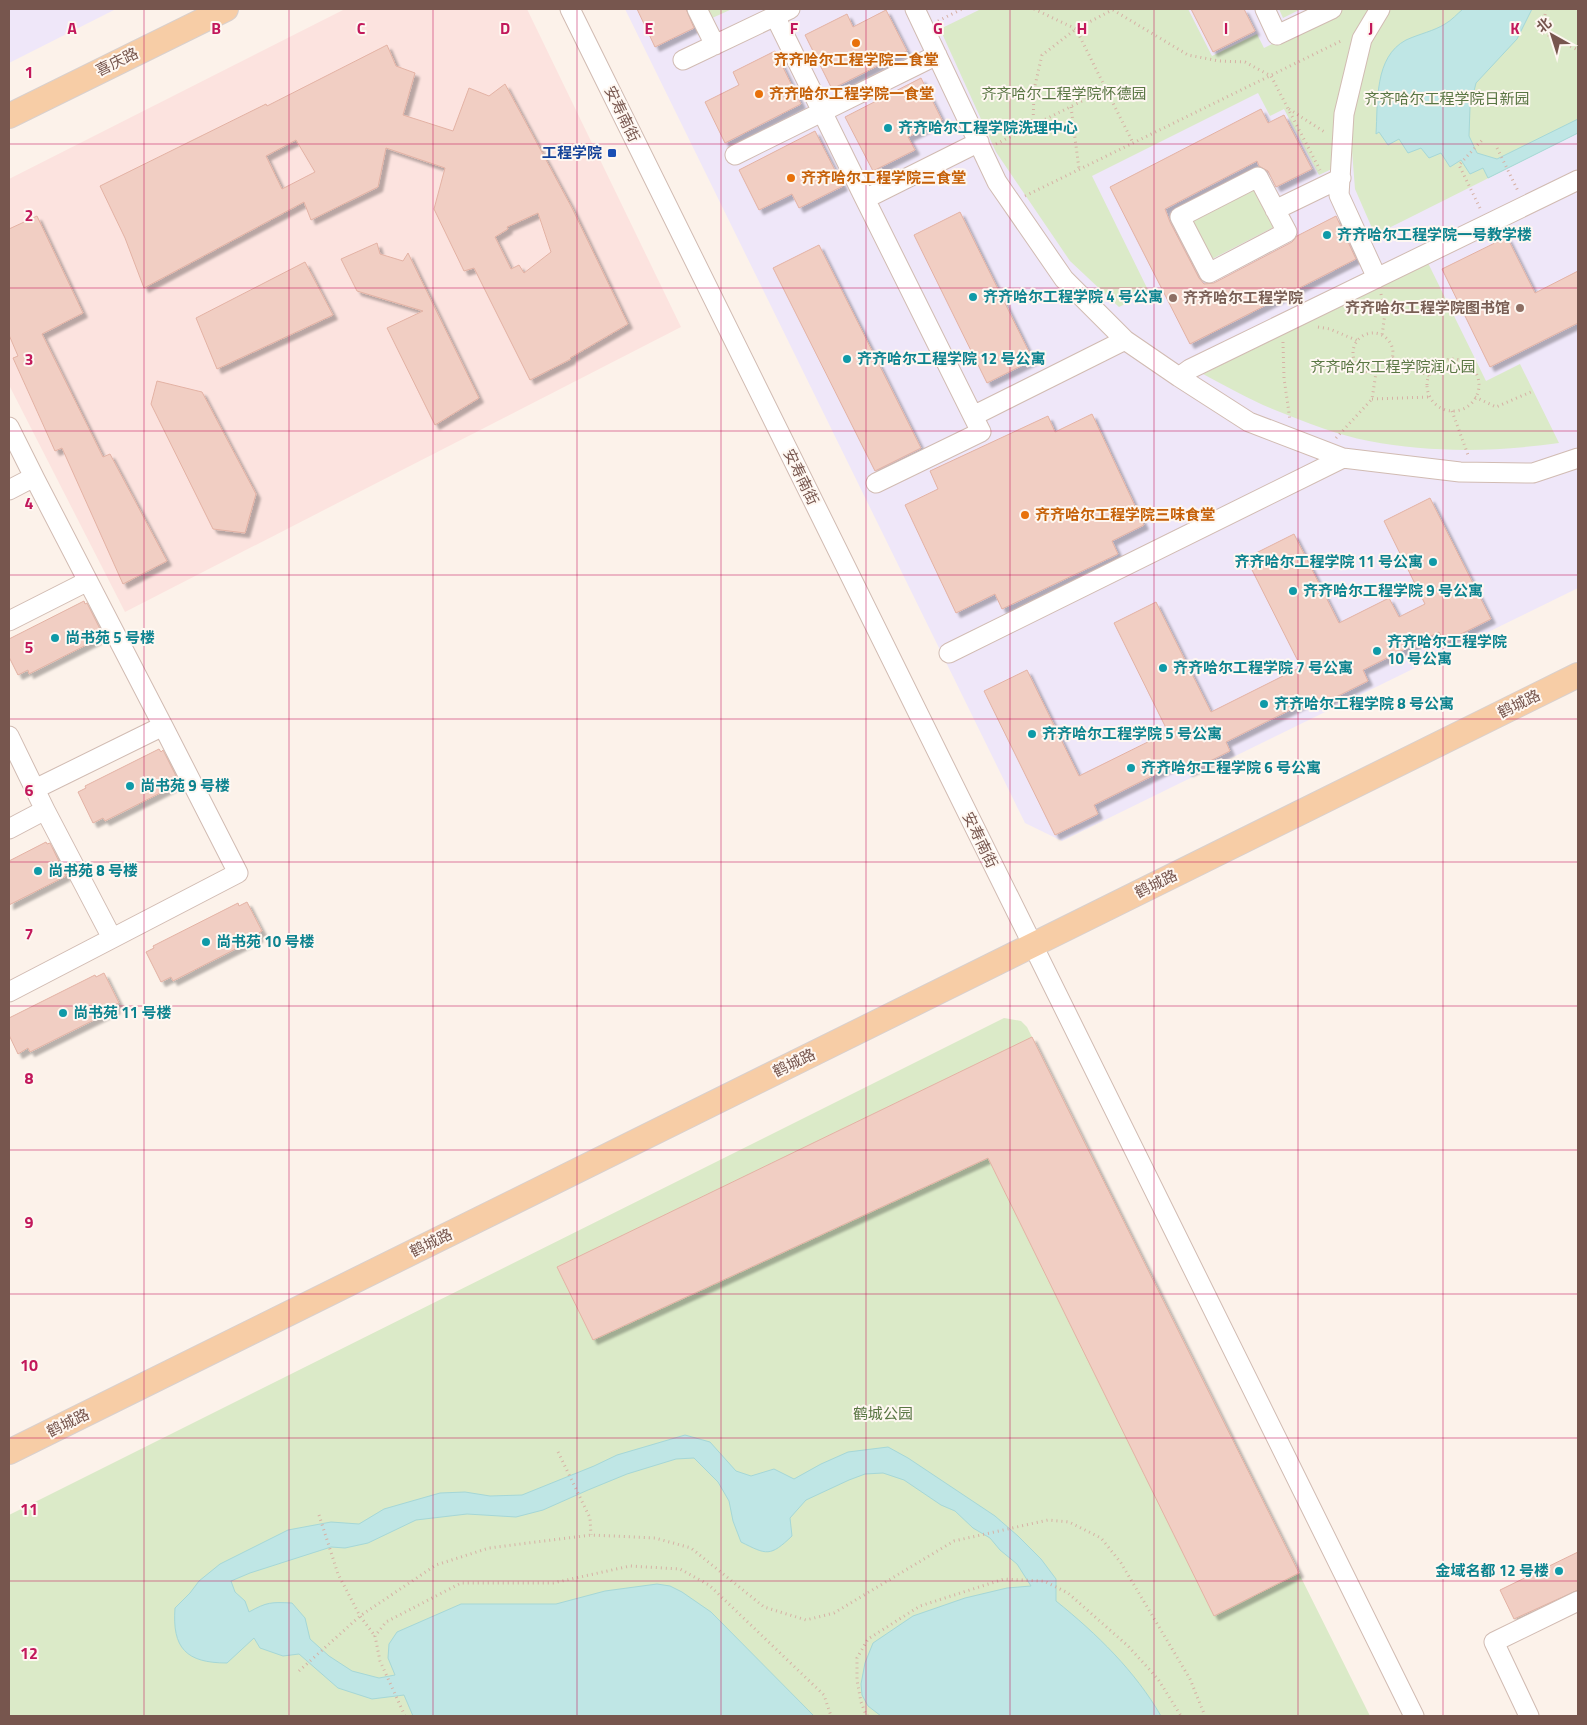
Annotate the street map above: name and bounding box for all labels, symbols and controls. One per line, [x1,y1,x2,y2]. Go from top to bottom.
north arrow [1527,10,1577,60]
text: 北 [1531,12,1556,37]
text: A [67,16,77,40]
text: B [211,16,221,40]
text: C [357,16,366,40]
text: D [500,16,510,40]
text: E [645,16,654,40]
text: F [790,16,799,40]
text: G [933,16,943,40]
text: H [1077,16,1087,40]
text: I [1224,16,1228,40]
text: J [1369,16,1373,40]
text: K [1510,16,1520,40]
marker: 齐齐哈尔工程学院二食堂 [850,37,862,49]
street label: 喜庆路 [92,41,142,82]
place label: 齐齐哈尔工程学院二食堂 [773,48,939,71]
text: 1 [25,60,33,84]
street label: 安寿南街 [599,82,646,146]
place label: 齐齐哈尔工程学院一食堂 [769,82,934,105]
park label: 齐齐哈尔工程学院怀德园 [981,82,1147,105]
park label: 齐齐哈尔工程学院日新园 [1364,87,1530,110]
marker: 齐齐哈尔工程学院一食堂 [753,88,765,100]
place label: 齐齐哈尔工程学院洗理中心 [898,116,1078,139]
marker: 齐齐哈尔工程学院洗理中心 [882,122,894,134]
place label: 工程学院 [542,141,602,164]
marker: 工程学院 [606,147,618,159]
place label: 齐齐哈尔工程学院三食堂 [801,166,966,189]
marker: 齐齐哈尔工程学院三食堂 [785,172,797,184]
text: 2 [25,203,33,227]
place label: 齐齐哈尔工程学院一号教学楼 [1337,223,1532,246]
marker: 齐齐哈尔工程学院一号教学楼 [1321,229,1333,241]
place label: 齐齐哈尔工程学院 4 号公寓 [983,285,1163,308]
place label: 齐齐哈尔工程学院 [1183,286,1303,309]
marker: 齐齐哈尔工程学院 4 号公寓 [967,291,979,303]
marker: 齐齐哈尔工程学院 [1167,292,1179,304]
place label: 齐齐哈尔工程学院图书馆 [1345,296,1510,319]
marker: 齐齐哈尔工程学院图书馆 [1514,302,1526,314]
text: 3 [25,347,33,371]
place label: 齐齐哈尔工程学院 12 号公寓 [857,347,1045,370]
marker: 齐齐哈尔工程学院 12 号公寓 [841,353,853,365]
park label: 齐齐哈尔工程学院润心园 [1310,355,1476,378]
street label: 安寿南街 [778,445,825,509]
text: 4 [25,491,34,515]
place label: 齐齐哈尔工程学院三味食堂 [1035,503,1215,526]
marker: 齐齐哈尔工程学院三味食堂 [1019,509,1031,521]
place label: 齐齐哈尔工程学院 11 号公寓 [1235,550,1423,573]
marker: 齐齐哈尔工程学院 11 号公寓 [1427,556,1439,568]
place label: 齐齐哈尔工程学院 9 号公寓 [1303,579,1483,602]
marker: 齐齐哈尔工程学院 9 号公寓 [1287,585,1299,597]
place label: 尚书苑 5 号楼 [65,626,155,649]
place label: 齐齐哈尔工程学院 10 号公寓 [1387,630,1507,670]
marker: 尚书苑 5 号楼 [49,632,61,644]
text: 5 [25,635,34,659]
marker: 齐齐哈尔工程学院 10 号公寓 [1371,645,1383,657]
place label: 齐齐哈尔工程学院 7 号公寓 [1173,656,1353,679]
marker: 齐齐哈尔工程学院 7 号公寓 [1157,662,1169,674]
street label: 鹤城路 [1494,683,1544,724]
place label: 齐齐哈尔工程学院 8 号公寓 [1274,692,1454,715]
marker: 齐齐哈尔工程学院 8 号公寓 [1258,698,1270,710]
place label: 齐齐哈尔工程学院 5 号公寓 [1042,722,1222,745]
marker: 齐齐哈尔工程学院 5 号公寓 [1026,728,1038,740]
place label: 齐齐哈尔工程学院 6 号公寓 [1141,756,1321,779]
marker: 齐齐哈尔工程学院 6 号公寓 [1125,762,1137,774]
place label: 尚书苑 9 号楼 [140,774,230,797]
text: 6 [25,778,34,802]
marker: 尚书苑 9 号楼 [124,780,136,792]
street label: 安寿南街 [957,808,1004,872]
place label: 尚书苑 8 号楼 [48,859,138,882]
street label: 鹤城路 [1131,863,1181,904]
marker: 尚书苑 8 号楼 [32,865,44,877]
text: 7 [25,922,33,946]
place label: 尚书苑 10 号楼 [216,930,314,953]
marker: 尚书苑 10 号楼 [200,936,212,948]
place label: 尚书苑 11 号楼 [73,1001,171,1024]
marker: 尚书苑 11 号楼 [57,1007,69,1019]
street label: 鹤城路 [769,1042,819,1083]
text: 8 [25,1066,34,1090]
text: 9 [25,1210,34,1234]
street label: 鹤城路 [406,1222,456,1263]
text: 10 [20,1353,38,1377]
street label: 鹤城路 [43,1402,93,1443]
park label: 鹤城公园 [853,1402,913,1425]
text: 11 [20,1497,38,1521]
place label: 金域名都 12 号楼 [1436,1559,1549,1582]
marker: 金域名都 12 号楼 [1553,1565,1565,1577]
text: 12 [20,1641,38,1665]

